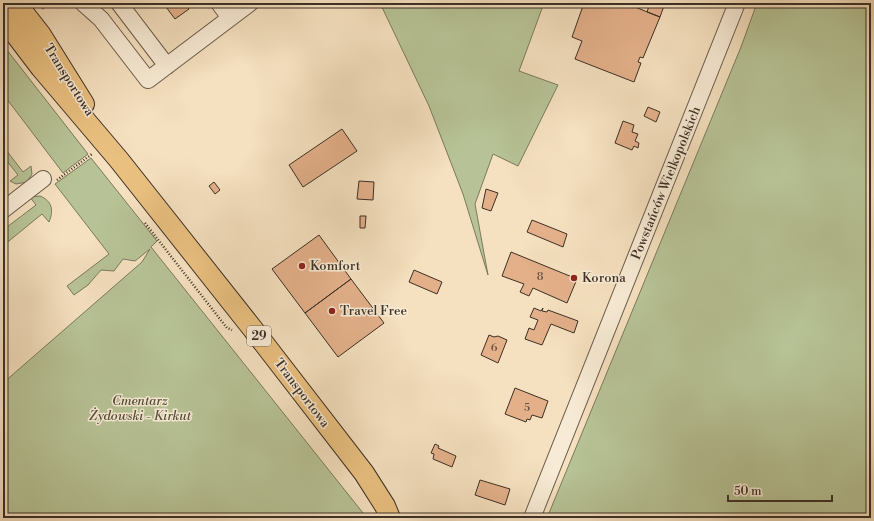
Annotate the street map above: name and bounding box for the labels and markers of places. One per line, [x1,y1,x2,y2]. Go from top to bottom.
place label: Komfort [310,258,361,274]
marker: Komfort [297,261,307,271]
place label: Korona [582,270,626,286]
marker: Korona [569,273,579,283]
place label: Travel Free [340,303,407,319]
marker: Travel Free [327,306,337,316]

